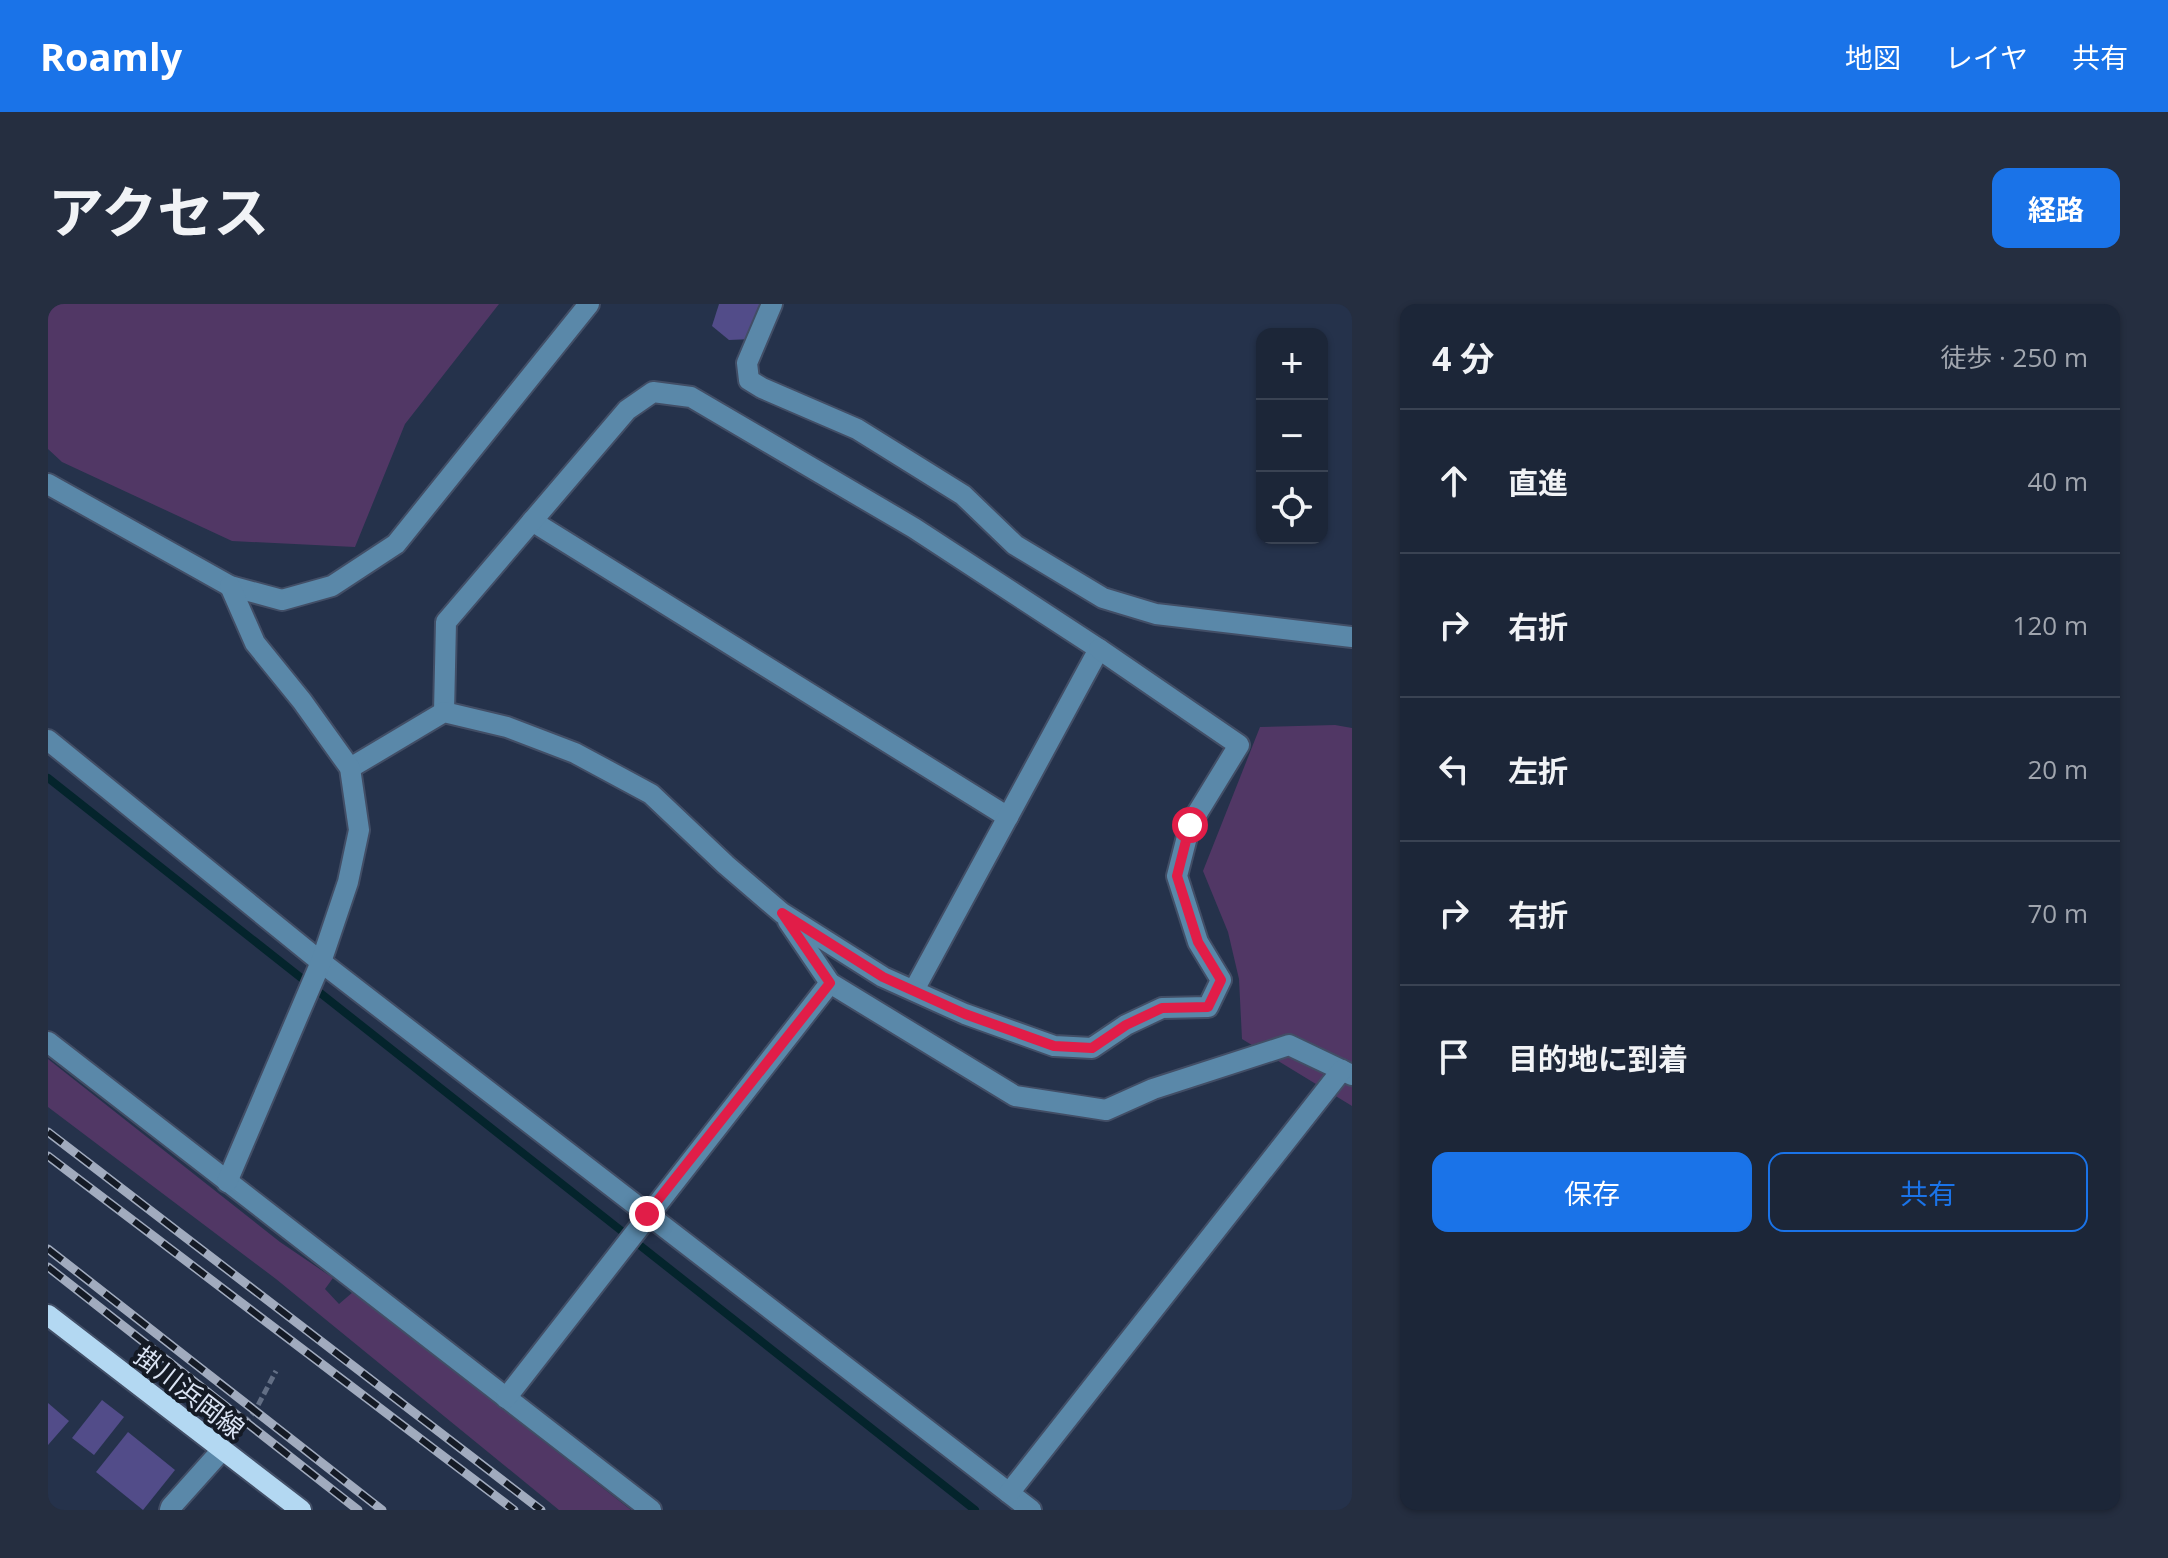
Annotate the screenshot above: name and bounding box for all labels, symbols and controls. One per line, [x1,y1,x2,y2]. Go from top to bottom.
text: Roamly [40,30,182,82]
text: 地図 [1845,38,1901,76]
text: レイヤ [1945,38,2028,76]
text: 共有 [2072,38,2128,76]
button: 経路 [1992,168,2120,248]
text: アクセス [48,173,269,249]
map controls [1256,328,1328,544]
button: + [1256,328,1328,400]
text: 4 分 [1432,335,1494,381]
text: 徒歩 · 250 m [1940,339,2088,375]
button: − [1256,400,1328,472]
icon: ahead [1432,459,1476,503]
text: 直進 [1508,462,1568,503]
text: 40 m [2027,463,2088,499]
button: locate [1256,472,1328,544]
icon: right [1432,603,1476,647]
text: 右折 [1508,606,1568,647]
text: 120 m [2013,607,2088,643]
icon: left [1432,747,1476,791]
text: 左折 [1508,750,1568,791]
text: 20 m [2027,751,2088,787]
route start [1172,807,1208,843]
icon: right [1432,891,1476,935]
text: 右折 [1508,894,1568,935]
text: 70 m [2027,895,2088,931]
icon: arrive [1432,1035,1476,1079]
text: 目的地に到着 [1508,1038,1688,1079]
button: 保存 [1432,1152,1752,1232]
button: 共有 [1768,1152,2088,1232]
route end [629,1196,665,1232]
street label: 掛川浜岡線 [128,1338,252,1446]

